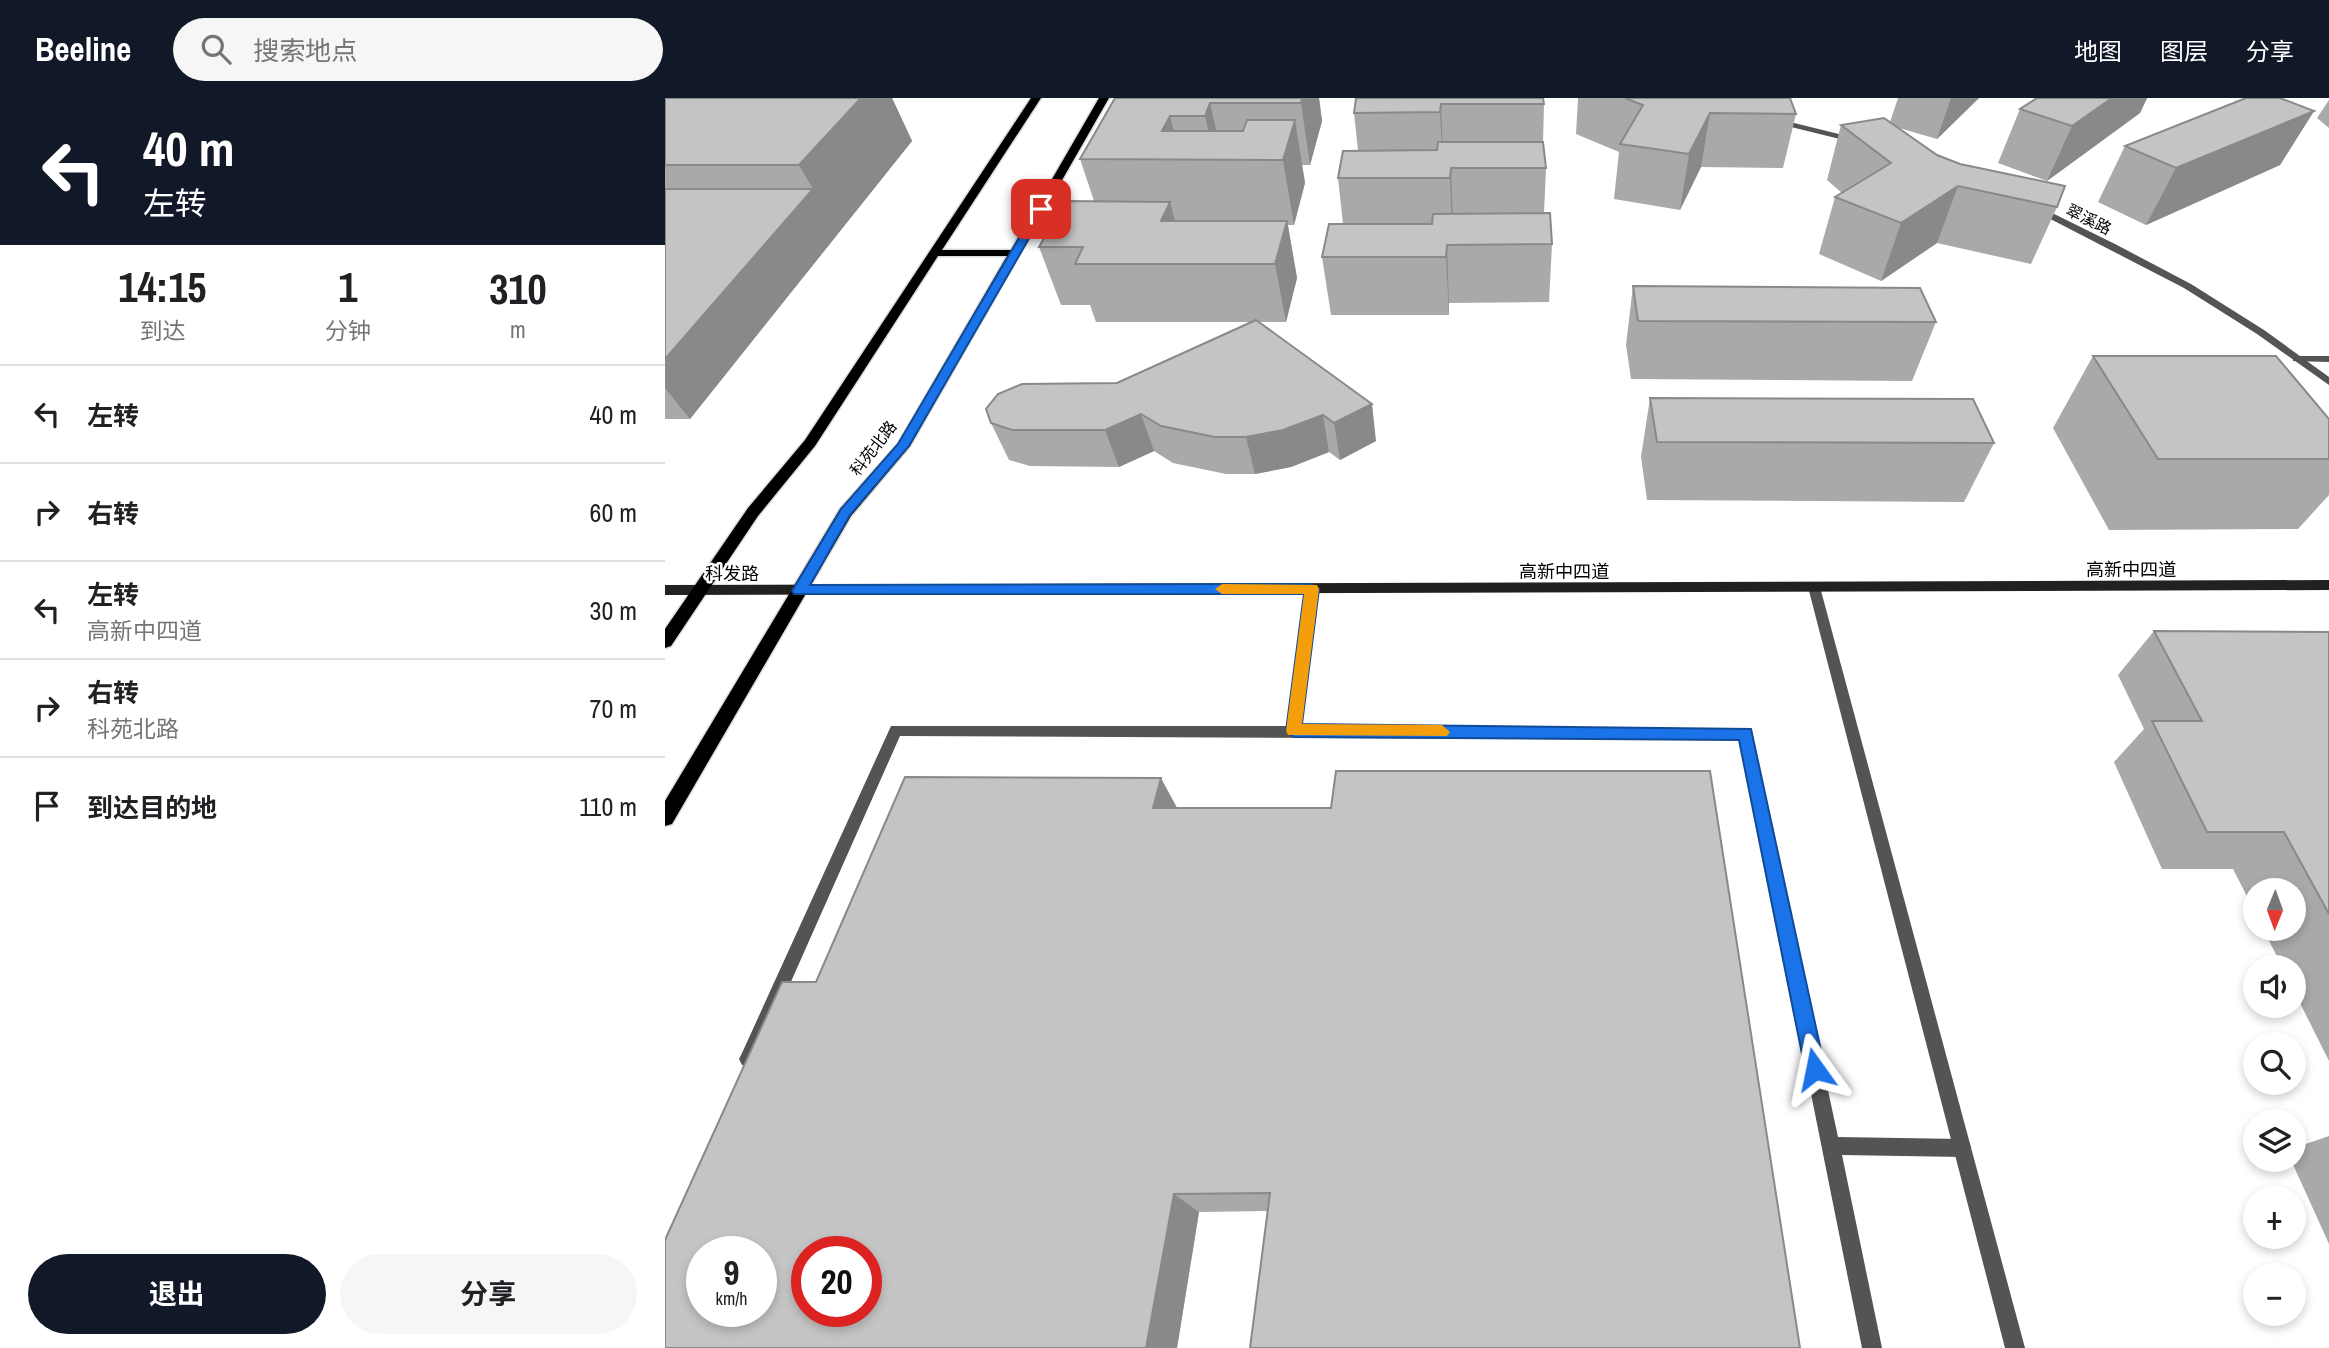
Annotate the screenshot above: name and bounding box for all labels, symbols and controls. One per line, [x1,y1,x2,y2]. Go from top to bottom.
search box [173,18,663,81]
text: Beeline [35,27,131,71]
icon: search [197,30,235,68]
text: 搜索地点 [253,33,357,68]
text: 地图 [2074,35,2122,67]
text: 图层 [2160,35,2208,67]
text: 分享 [2246,35,2294,67]
text: 40 m [143,115,235,181]
icon: left [28,126,119,217]
pin [1011,179,1071,239]
text: 左转 [143,182,207,225]
icon: arrive [1022,190,1060,228]
street label: 翠溪路 [2063,199,2115,239]
text: 14:15 [118,259,206,315]
text: 1 [338,259,357,315]
text: 310 [489,261,547,317]
text: m [510,314,526,345]
text: 到达 [139,315,185,346]
text: 分钟 [325,315,371,346]
icon: left [28,395,66,433]
text: 40 m [590,397,637,432]
text: 左转 [87,398,139,433]
street label: 科苑北路 [845,416,901,480]
icon: right [28,493,66,531]
text: 60 m [590,495,637,530]
text: 右转 [87,496,139,531]
street label: 高新中四道 [2086,557,2176,582]
street label: 高新中四道 [1519,559,1609,584]
street label: 科发路 [705,561,759,586]
text: 左转 [87,577,139,612]
icon: left [28,591,66,629]
text: 30 m [590,593,637,628]
text: 高新中四道 [87,615,202,646]
text: 右转 [87,675,139,710]
icon: right [28,689,66,727]
text: 70 m [590,691,637,726]
text: 科苑北路 [87,713,179,744]
icon: arrive [28,787,66,825]
text: 110 m [579,789,637,824]
text: 到达目的地 [87,790,217,825]
north arrow [2243,878,2307,942]
map controls [2243,878,2306,1326]
button: sound [2243,955,2306,1018]
position arrow [1778,1032,1852,1106]
button: search [2243,1032,2306,1095]
button: layers [2243,1109,2306,1172]
button: + [2243,1186,2306,1249]
speed limit sign: 20 [791,1236,882,1327]
text: 9 [724,1249,739,1296]
button: 退出 [28,1254,326,1334]
button: 分享 [340,1254,637,1334]
button: − [2243,1263,2306,1326]
text: km/h [716,1286,748,1311]

